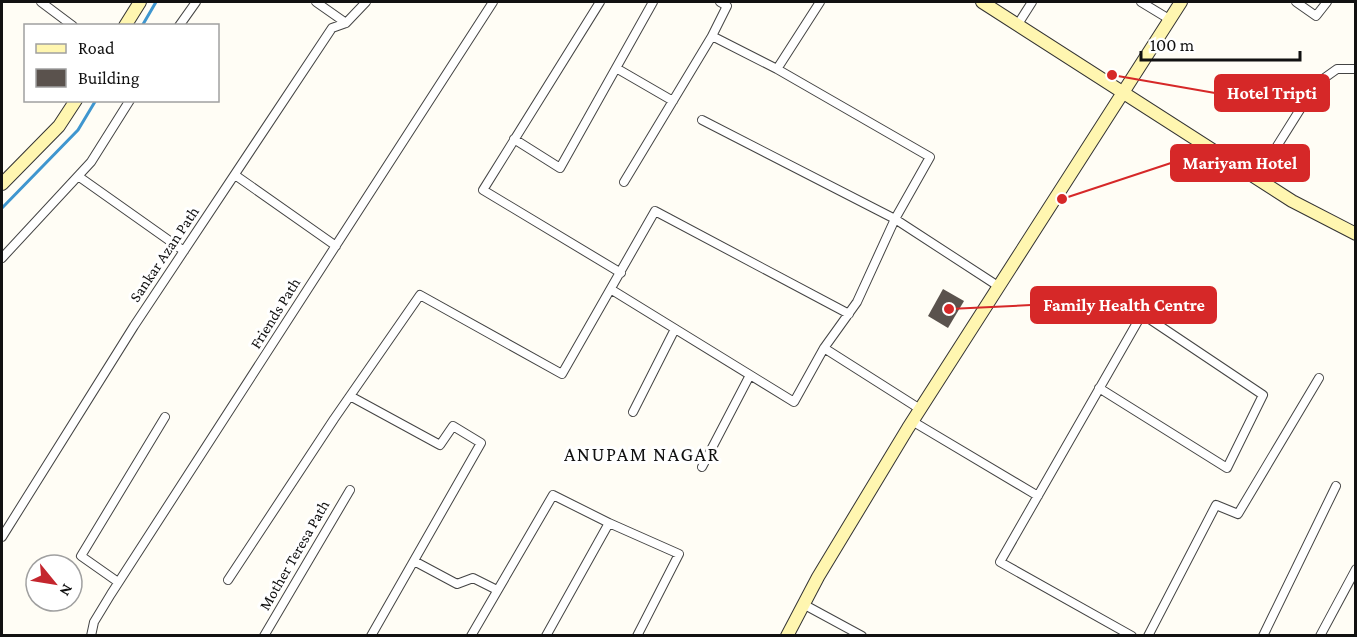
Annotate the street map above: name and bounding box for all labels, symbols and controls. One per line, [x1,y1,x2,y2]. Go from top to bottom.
legend [24,24,219,102]
scale bar [1141,24,1300,62]
text: 100 m [1150,35,1195,55]
text: Road [78,38,115,58]
text: Building [78,68,140,88]
callout: Hotel Tripti [1215,75,1329,111]
text: Hotel Tripti [1227,83,1318,103]
callout: Mariyam Hotel [1171,145,1309,181]
text: Mariyam Hotel [1183,153,1297,173]
street label: Sankar Azan Path [126,203,202,305]
street label: Friends Path [247,274,304,351]
callout: Family Health Centre [1031,287,1216,323]
text: Family Health Centre [1043,295,1205,315]
district label: ANUPAM NAGAR [564,443,720,465]
street label: Mother Teresa Path [256,497,333,613]
north arrow [24,553,84,613]
text: N [56,581,77,599]

